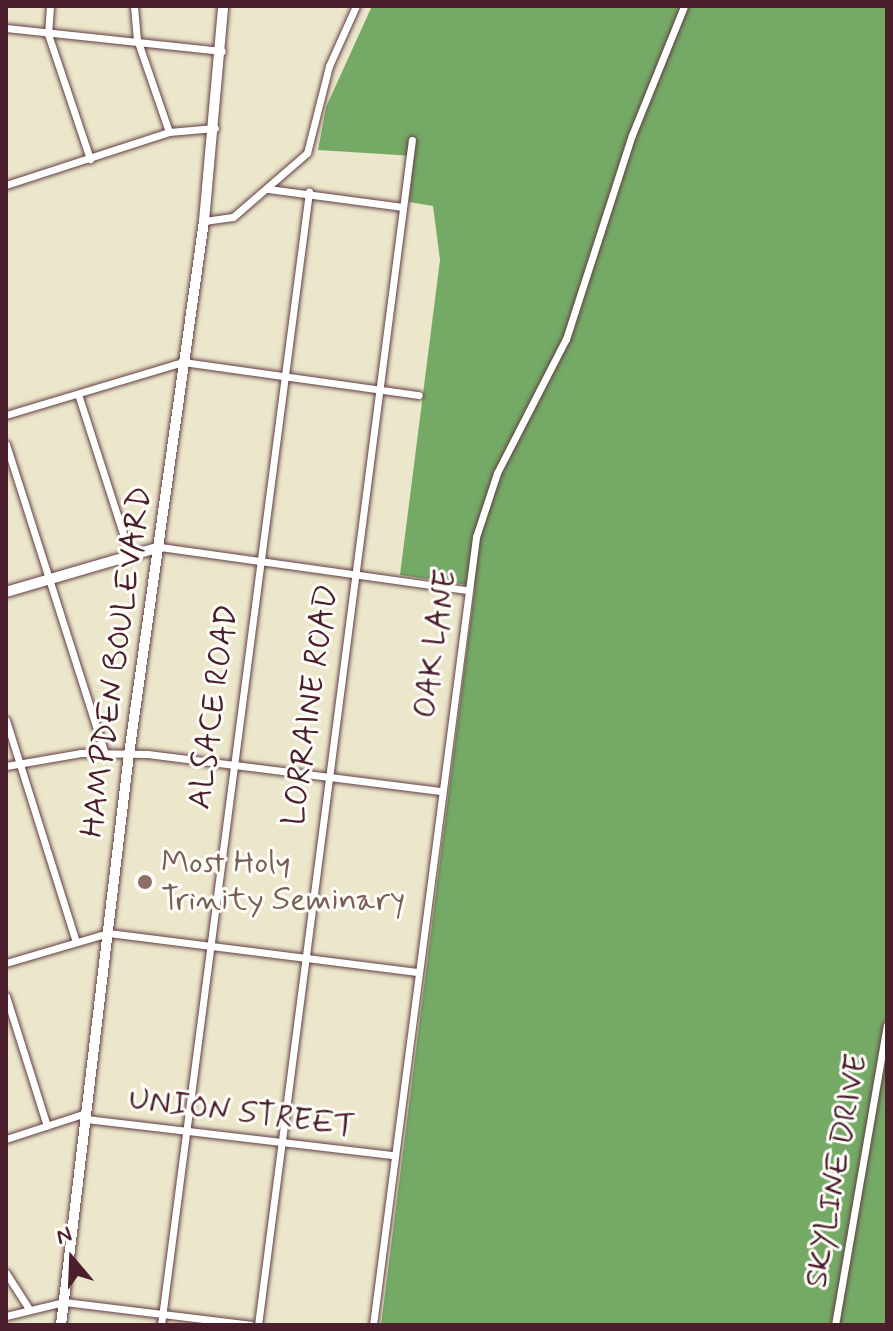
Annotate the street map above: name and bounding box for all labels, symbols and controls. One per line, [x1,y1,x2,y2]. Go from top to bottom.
street label: HAMPDEN BOULEVARD [74,488,160,836]
street label: OAK LANE [406,564,466,724]
street label: LORRAINE ROAD [275,583,347,827]
street label: ALSACE ROAD [181,602,247,812]
place label: Most Holy Trinity Seminary [161,845,417,920]
marker: Most Holy Trinity Seminary [136,873,154,891]
street label: SKYLINE DRIVE [796,1045,878,1297]
street label: UNION STREET [125,1080,359,1146]
north arrow [32,1219,112,1299]
text: N [53,1221,76,1252]

